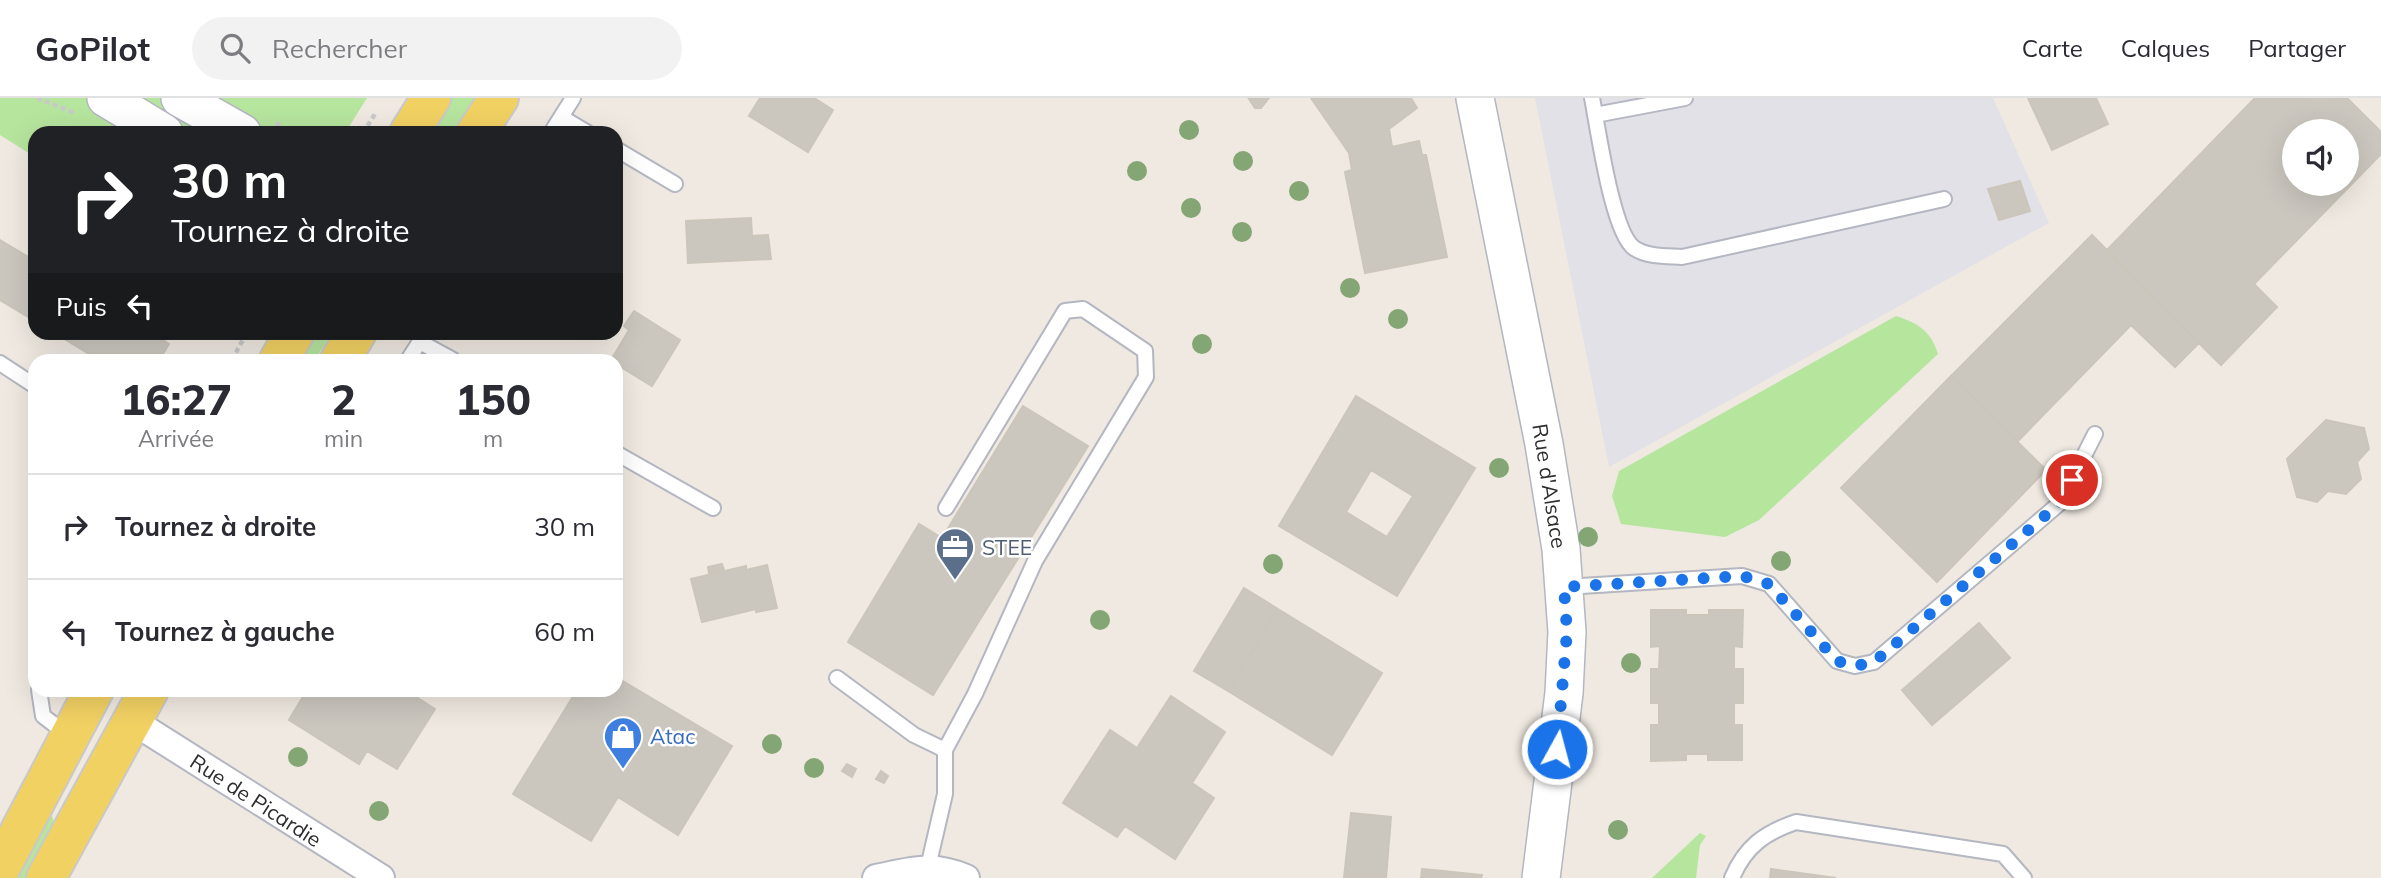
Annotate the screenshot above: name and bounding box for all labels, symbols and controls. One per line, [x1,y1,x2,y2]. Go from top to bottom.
search box [192,17,682,80]
text: GoPilot [35,28,150,69]
icon: search [216,29,254,67]
text: Rechercher [272,32,407,65]
text: Carte [2022,33,2083,63]
text: Calques [2121,33,2210,63]
text: Partager [2248,33,2346,63]
map controls [2282,119,2359,196]
button: sound [2282,119,2359,196]
text: 30 m [171,149,287,210]
icon: right [56,154,147,245]
text: Tournez à droite [171,210,410,250]
icon: left [121,287,159,325]
text: Puis [56,290,107,323]
text: 16:27 [120,373,232,426]
text: 2 [331,373,356,426]
text: 150 [455,373,531,426]
street label: Rue d'Alsace [1527,422,1573,550]
text: Arrivée [138,424,214,453]
text: min [324,424,363,453]
text: m [483,424,503,453]
pin [2042,450,2102,510]
icon: arrive [2053,461,2091,499]
icon: right [56,508,94,546]
text: Tournez à droite [115,510,316,543]
text: 30 m [534,510,595,543]
office icon: STEE [934,526,976,581]
place label: STEE [982,534,1032,560]
icon: left [56,613,94,651]
text: Tournez à gauche [115,615,335,648]
text: 60 m [534,615,595,648]
position arrow [1520,712,1594,786]
shop icon: Atac [602,715,644,770]
place label: Atac [650,723,696,749]
street label: Rue de Picardie [186,748,326,852]

